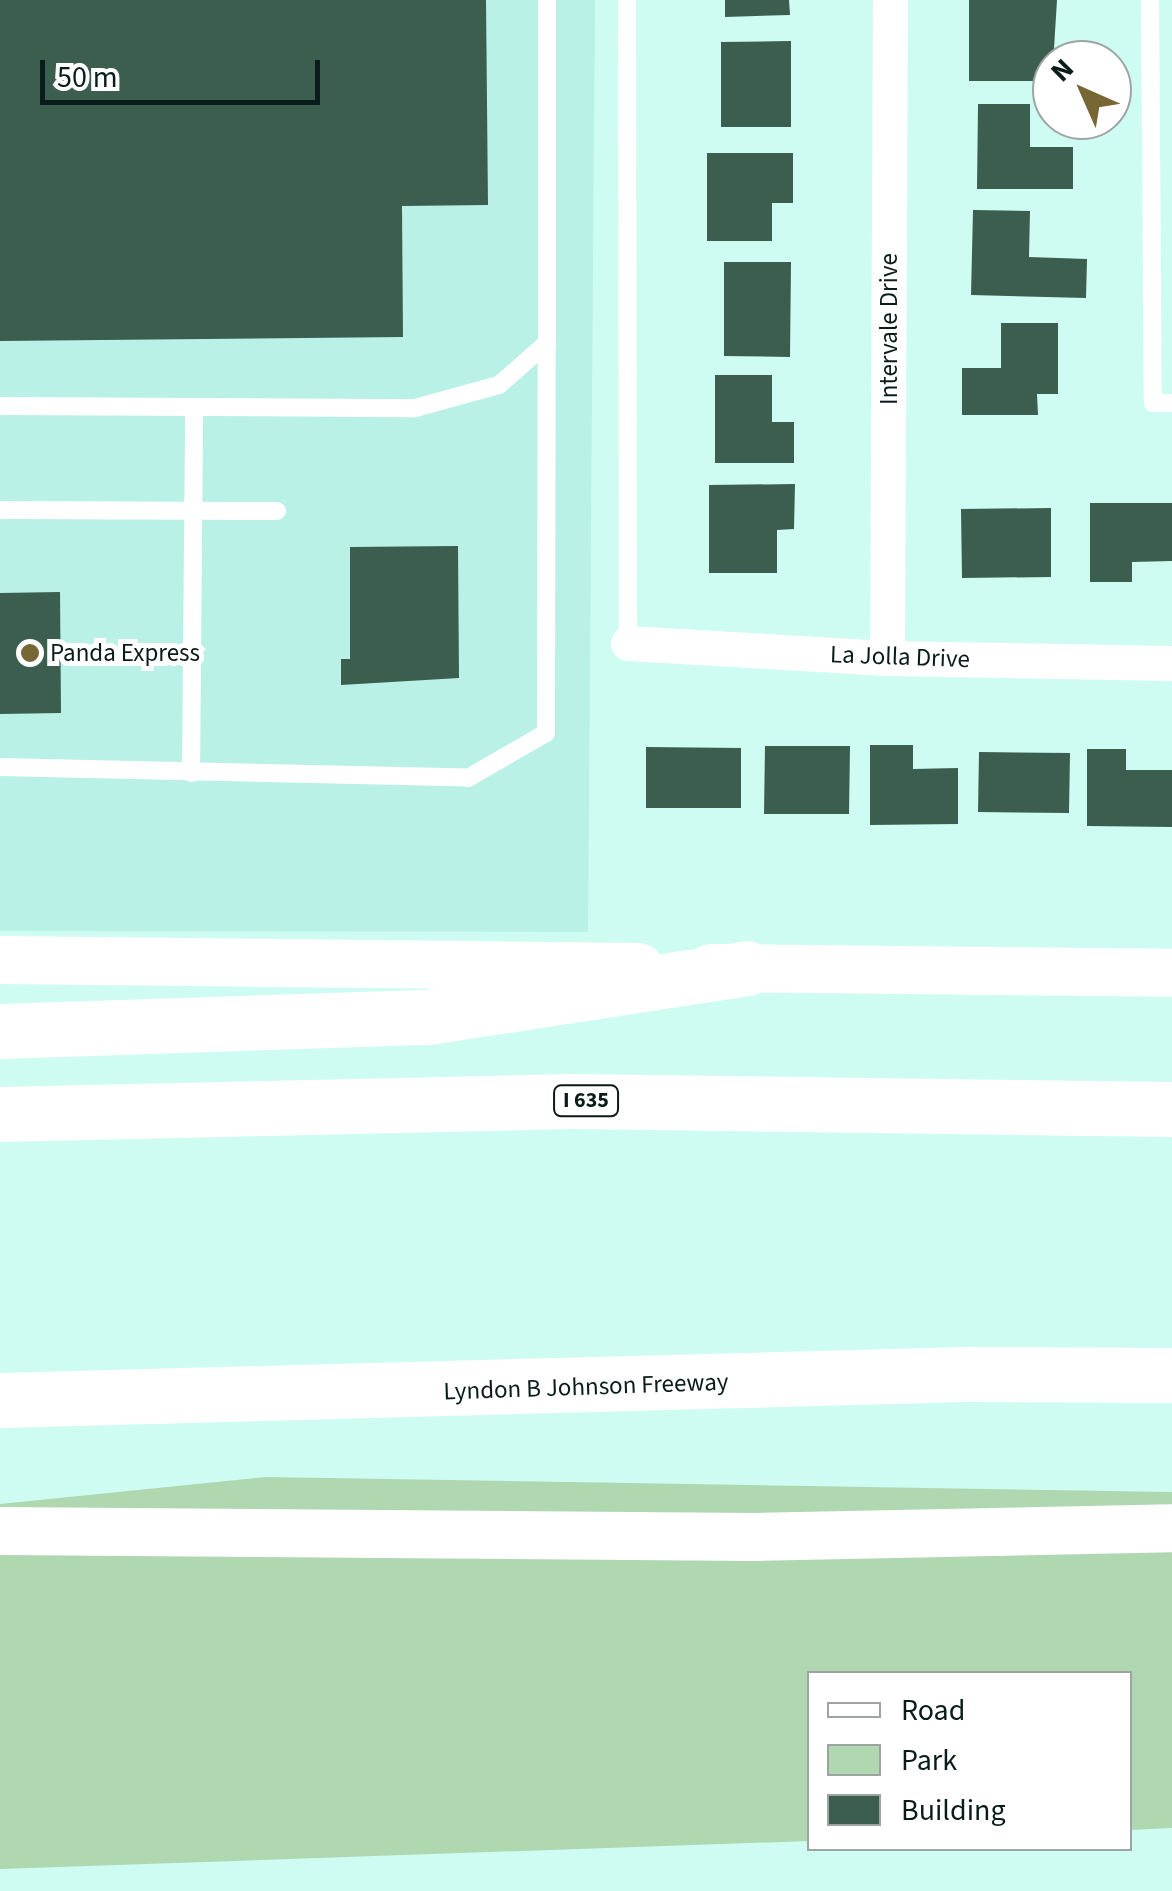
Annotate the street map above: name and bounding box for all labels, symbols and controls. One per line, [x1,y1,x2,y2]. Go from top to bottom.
scale bar [45,40,325,102]
north arrow [1032,40,1132,140]
text: N [1041,49,1083,91]
text: 50 m [57,56,118,99]
street label: Intervale Drive [874,253,904,405]
place label: Panda Express [50,638,200,668]
street label: La Jolla Drive [830,640,970,674]
marker: Panda Express [19,642,41,664]
road number: I 635 [551,1084,621,1118]
street label: Lyndon B Johnson Freeway [443,1367,729,1407]
legend [807,1671,1132,1851]
text: Road [901,1689,965,1732]
text: Park [901,1739,957,1782]
text: Building [901,1789,1006,1832]

